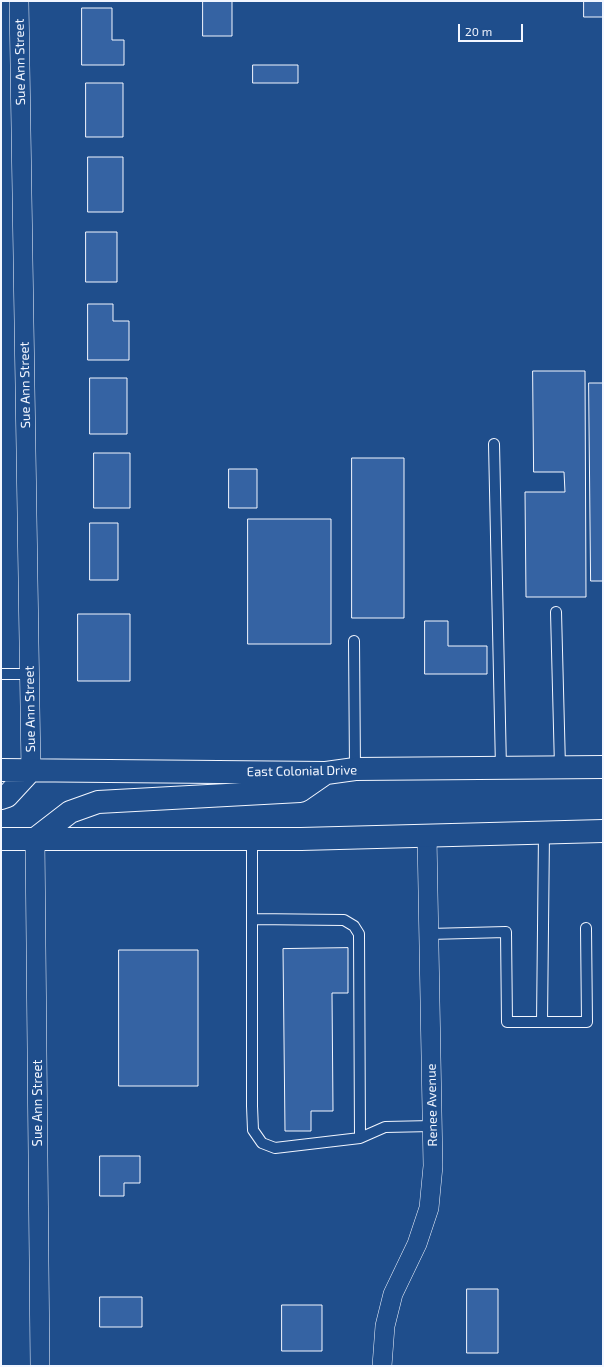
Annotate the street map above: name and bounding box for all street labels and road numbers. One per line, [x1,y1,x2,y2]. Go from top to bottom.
street label: Sue Ann Street [11,18,29,106]
street label: Sue Ann Street [16,341,34,429]
street label: Sue Ann Street [21,665,39,753]
street label: East Colonial Drive [247,762,357,780]
street label: Sue Ann Street [30,1060,46,1146]
street label: Renee Avenue [423,1063,441,1147]

